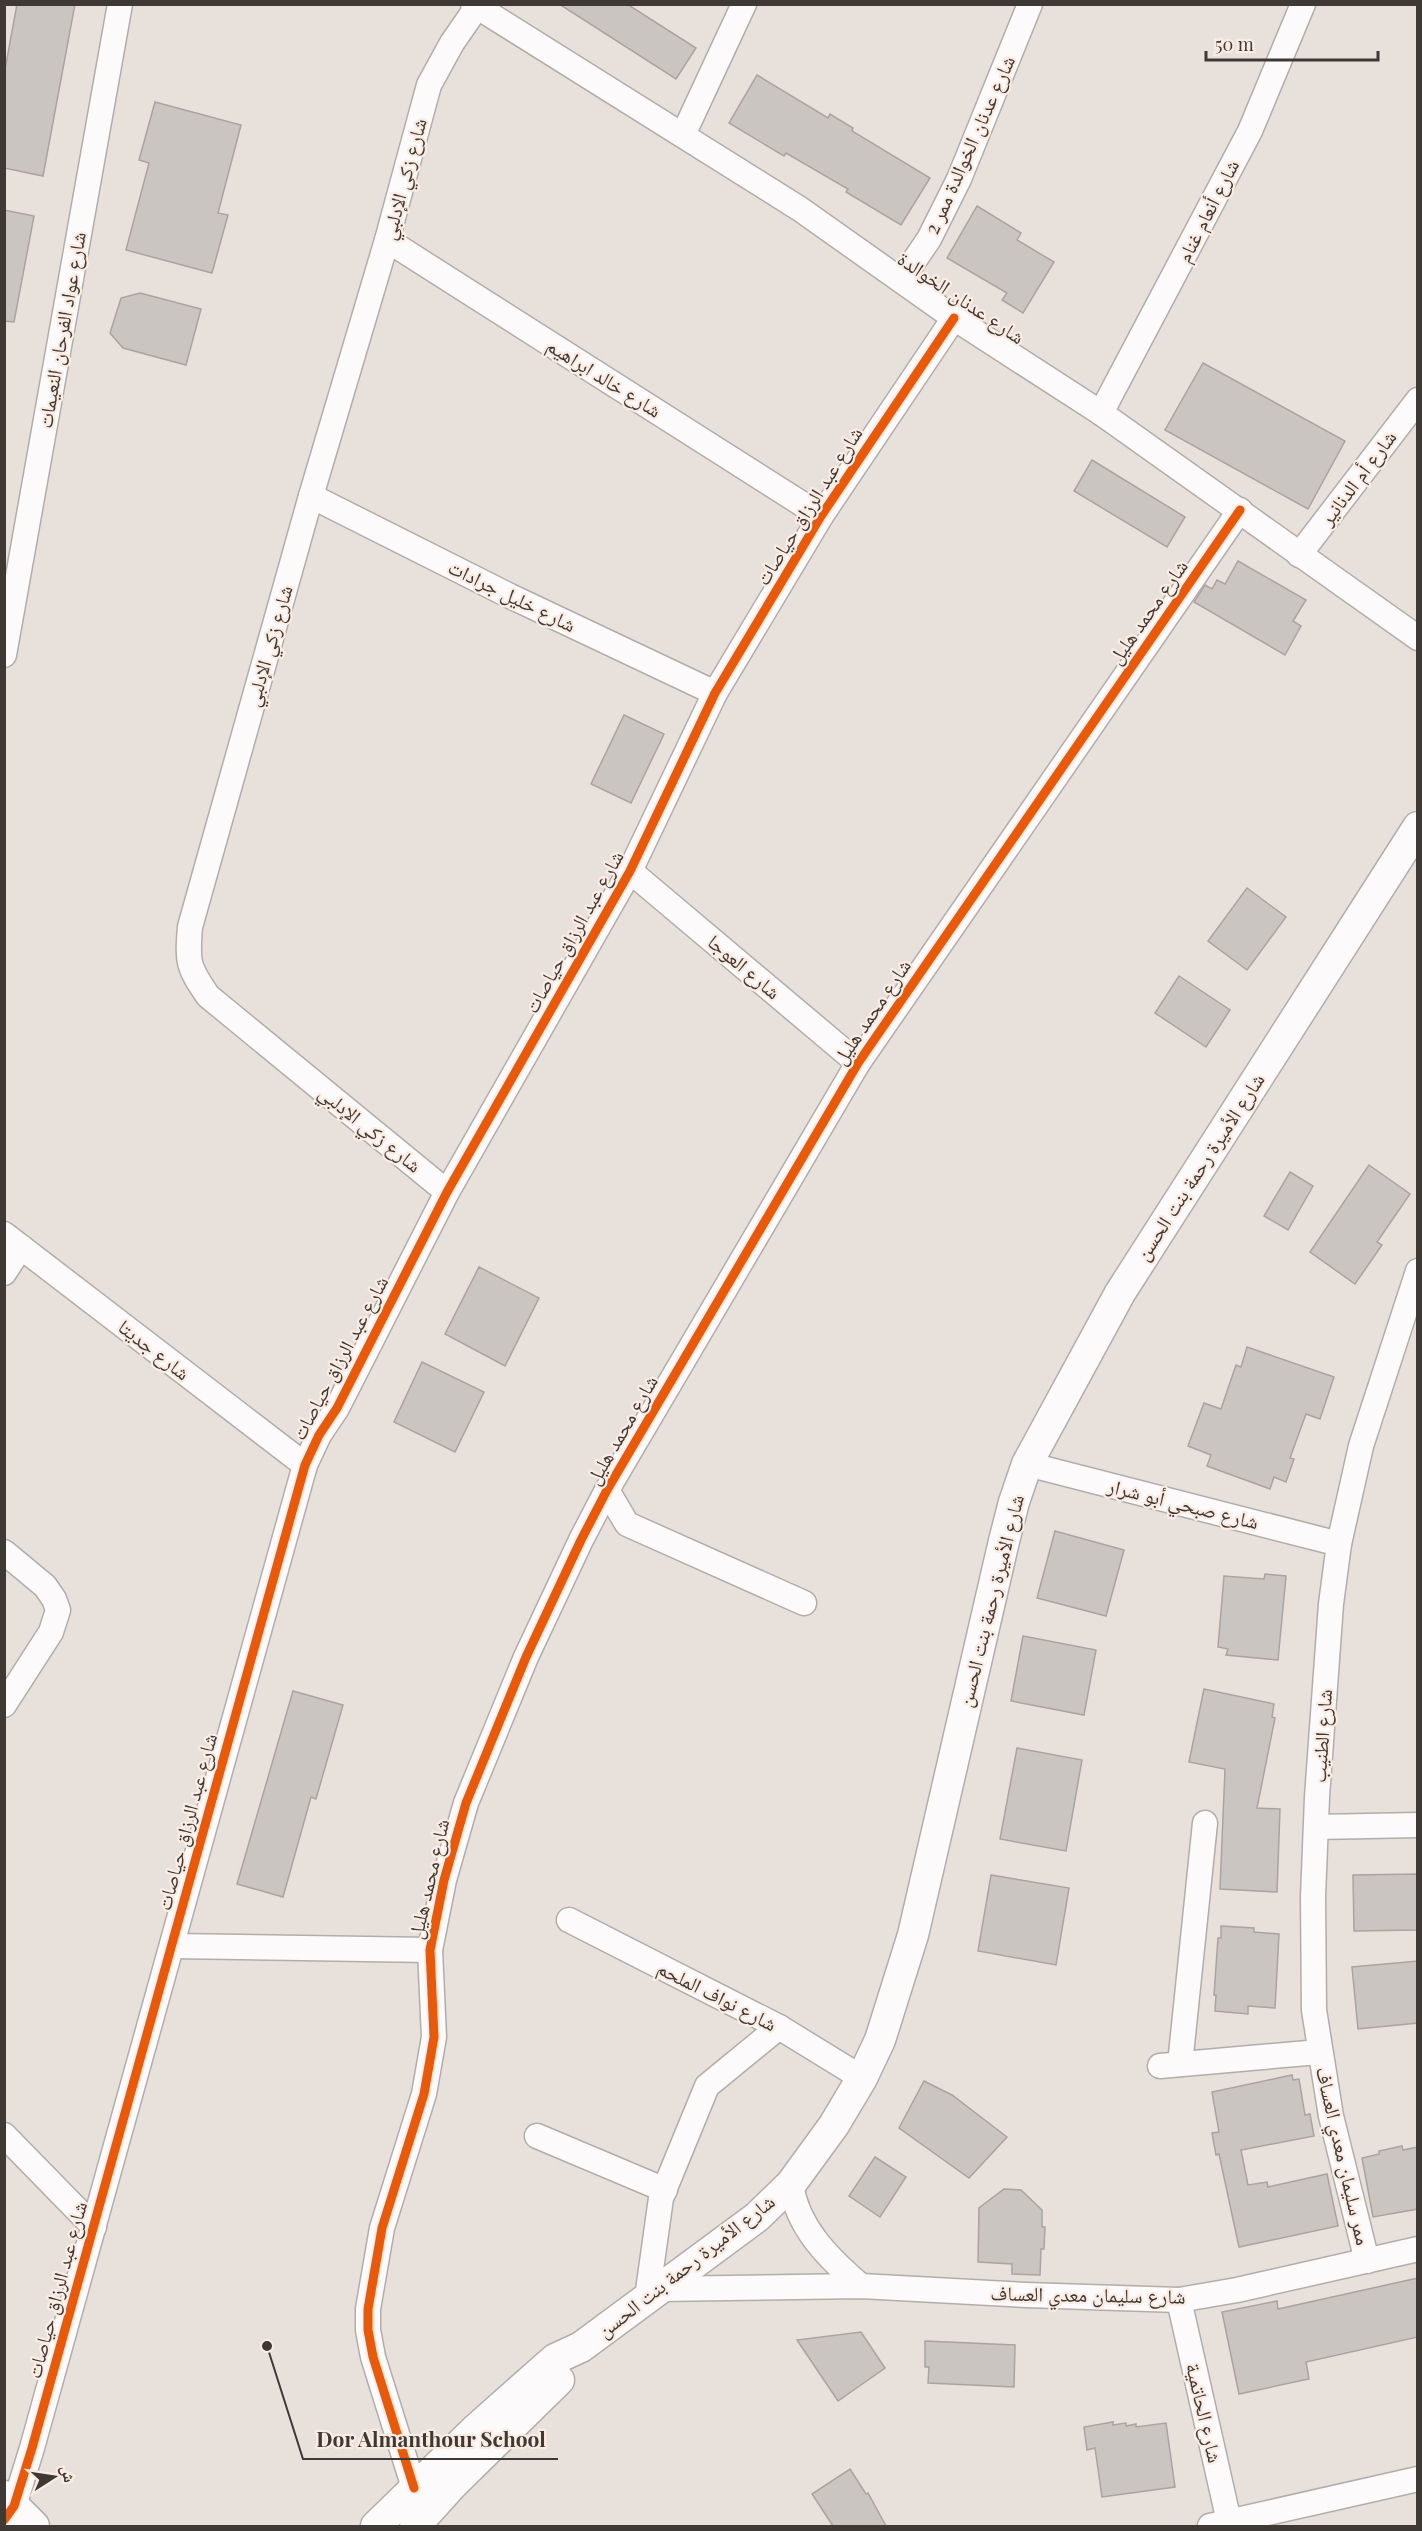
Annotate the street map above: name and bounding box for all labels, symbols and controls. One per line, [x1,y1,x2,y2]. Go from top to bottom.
scale bar [1206,24,1378,62]
text: 50 m [1215,32,1254,56]
street label: شارع عدنان الخوالدة ممر 2 [917,51,1021,239]
street label: شارع زكي الإدلبي [373,115,436,244]
street label: شارع أنعام غنام [1169,154,1246,267]
street label: شارع عواد الفرحان النعيمات [30,229,92,430]
street label: شارع عدنان الخوالدة [892,244,1031,350]
street label: شارع خالد ابراهيم [541,331,667,424]
street label: شارع عبد الرزاق حياصات [748,421,868,590]
street label: شارع أم الدنانير [1312,424,1403,532]
street label: شارع خليل جرادات [444,552,581,638]
street label: شارع محمد هليل [1101,553,1194,670]
street label: شارع زكي الإدلبي [237,582,302,710]
street label: شارع عبد الرزاق حياصات [517,845,630,1018]
street label: شارع العوجا [702,927,787,1005]
street label: شارع محمد هليل [825,953,917,1070]
street label: شارع الأميرة رحمة بنت الحسن [1128,1067,1270,1266]
street label: شارع زكي الإدلبي [311,1078,428,1181]
street label: شارع عبد الرزاق حياصات [284,1271,394,1444]
street label: شارع جديتا [113,1312,196,1386]
street label: شارع محمد هليل [578,1370,664,1489]
street label: شارع صبحي أبو شرار [1103,1470,1262,1538]
street label: شارع الأميرة رحمة بنت الحسن [950,1491,1030,1710]
street label: شارع الطنيب [1304,1688,1338,1784]
street label: شارع عبد الرزاق حياصات [149,1730,223,1913]
street label: شارع محمد هليل [401,1816,455,1941]
street label: شارع نواف الملحم [652,1953,782,2038]
street label: ممر سليمان معدي العساف [1307,2064,1378,2249]
street label: شارع الأميرة رحمة بنت الحسن [591,2187,780,2343]
street label: شارع عبد الرزاق حياصات [19,2198,93,2381]
street label: شارع سليمان معدي العساف [990,2278,1186,2313]
street label: شارع الحاتمية [1180,2360,1230,2465]
callout: Dor Almanthour School [303,2420,558,2459]
text: Dor Almanthour School [316,2424,546,2452]
north arrow [24,2447,84,2507]
text: ش [57,2463,81,2484]

